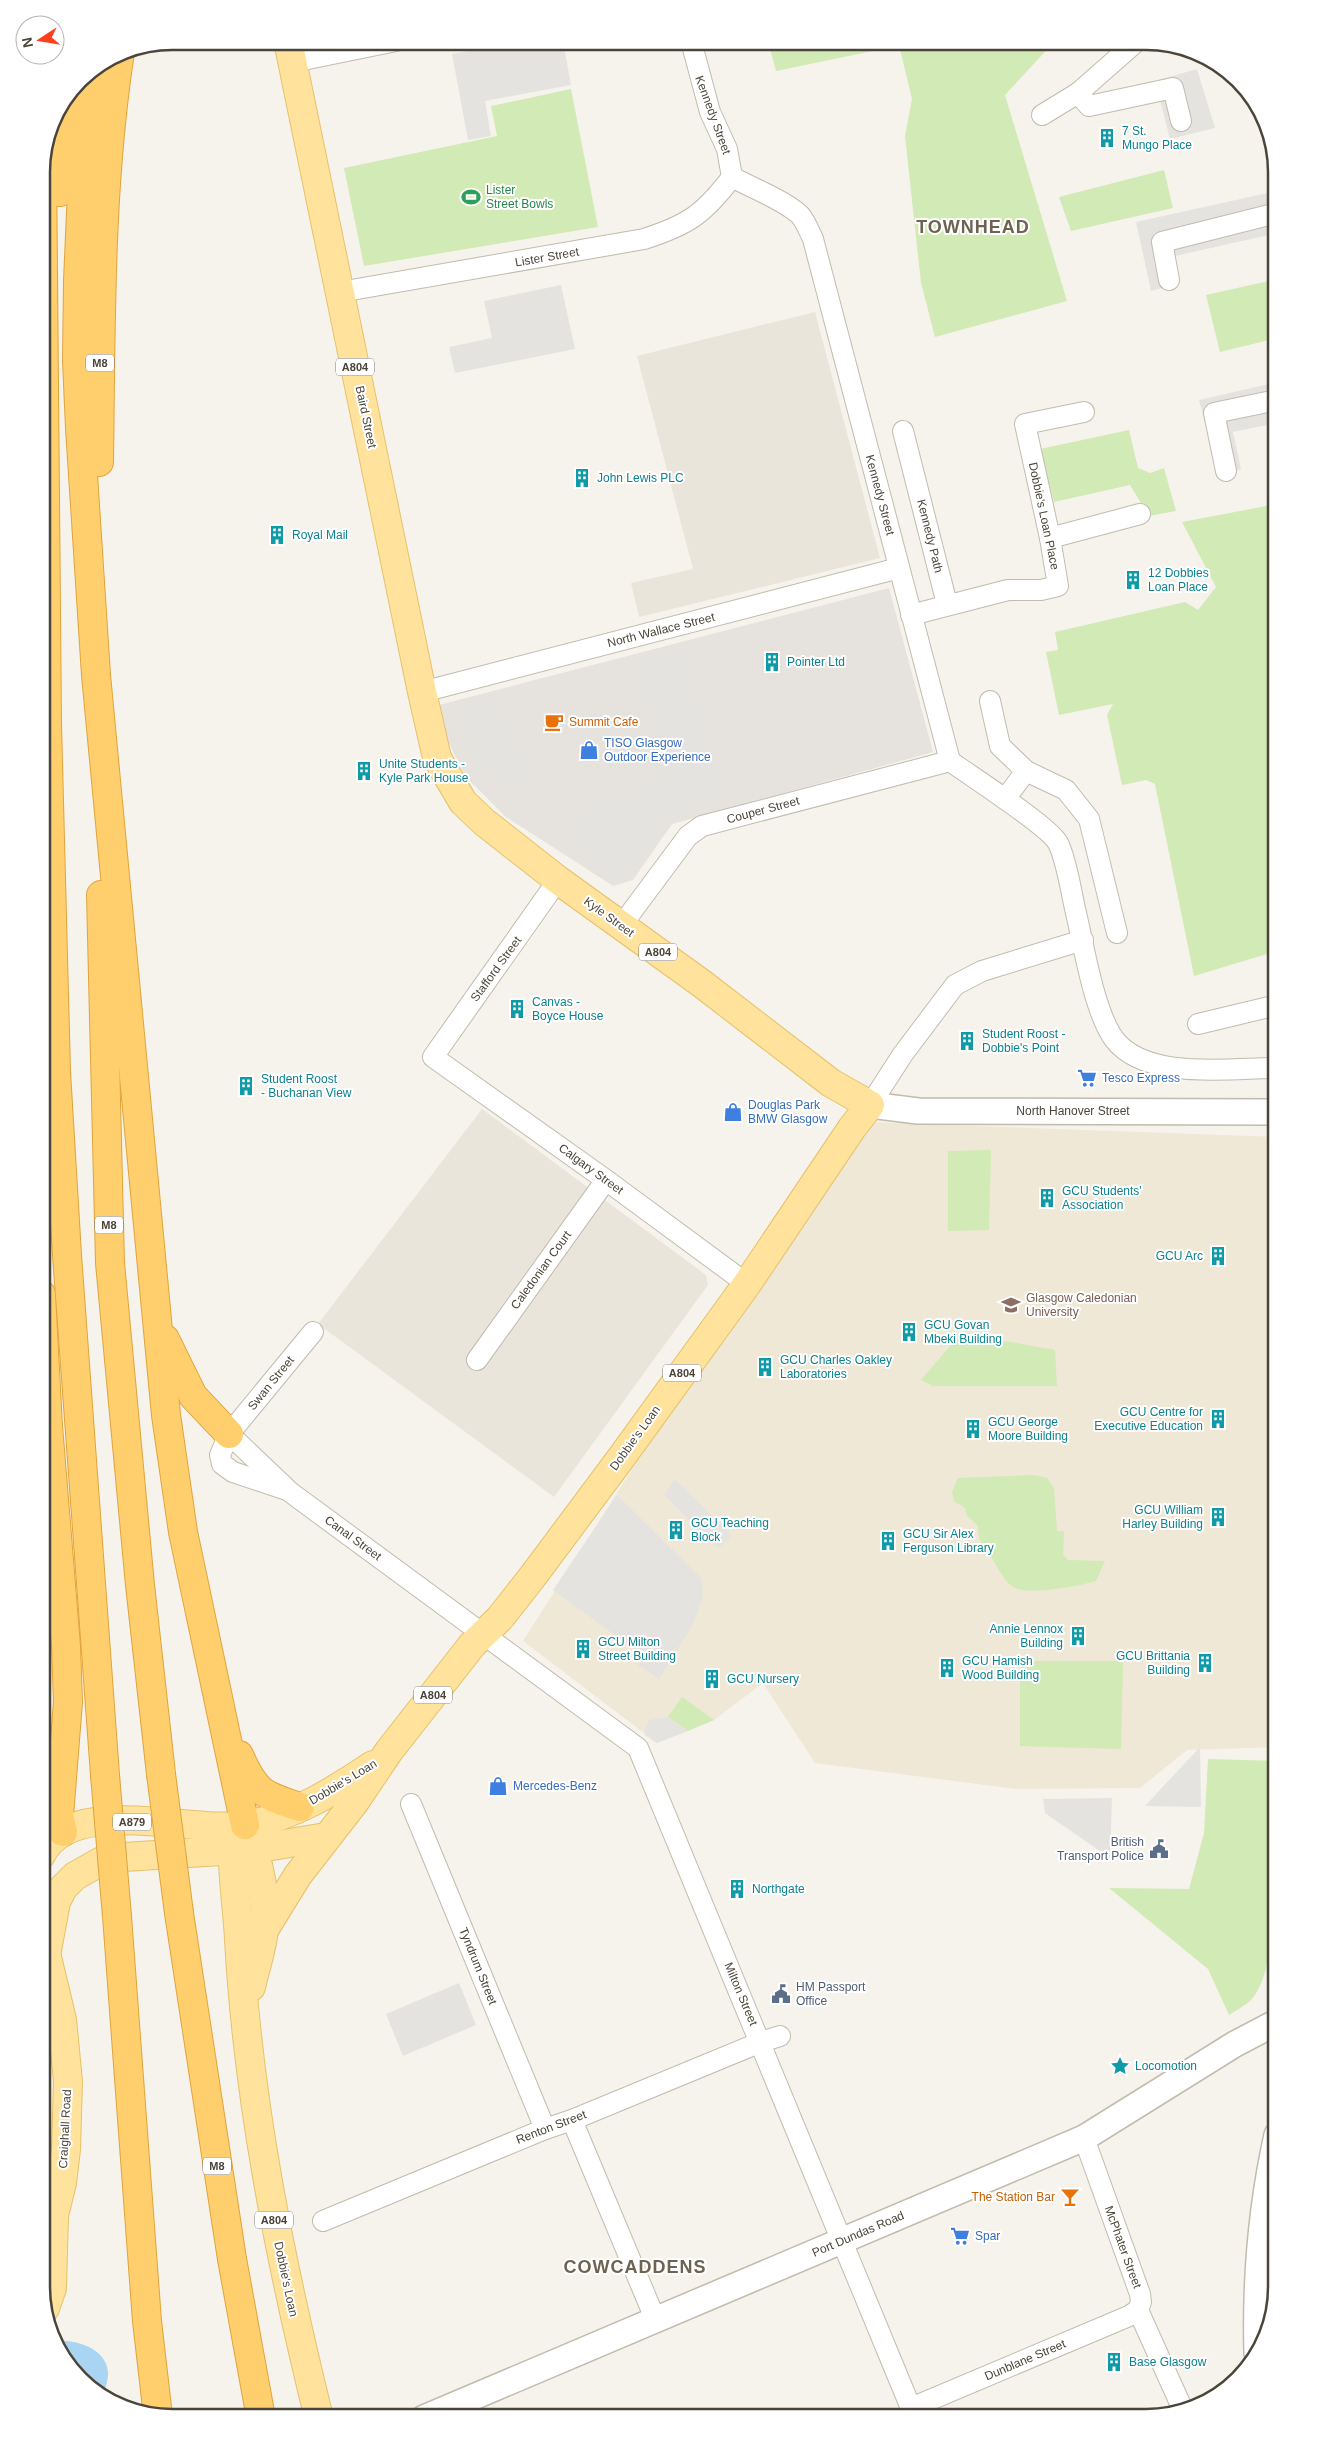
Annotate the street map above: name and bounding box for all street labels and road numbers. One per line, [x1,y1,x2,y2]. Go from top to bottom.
street label: Kennedy Street [692,74,734,157]
street label: Lister Street [514,244,581,270]
road number: M8 [86,354,114,372]
road number: A804 [336,358,374,376]
street label: Baird Street [353,385,380,450]
street label: Kennedy Street [863,453,898,537]
street label: Dobbie's Loan Place [1026,461,1062,571]
street label: Kennedy Path [914,498,946,574]
street label: North Wallace Street [606,610,717,650]
street label: Couper Street [725,793,802,826]
street label: Kyle Street [581,894,637,940]
street label: Stafford Street [468,933,525,1004]
road number: A804 [639,944,677,960]
street label: North Hanover Street [1016,1104,1130,1118]
street label: Calgary Street [556,1141,627,1198]
road number: M8 [95,1216,123,1234]
street label: Caledonian Court [508,1228,574,1312]
street label: Swan Street [245,1353,297,1413]
road number: A804 [663,1365,701,1382]
street label: Dobbie's Loan [607,1403,663,1473]
street label: Canal Street [322,1513,385,1564]
road number: A804 [414,1686,452,1704]
street label: Dobbie's Loan [307,1756,379,1808]
road number: A879 [113,1814,151,1830]
street label: Tyndrum Street [456,1925,500,2007]
street label: Milton Street [721,1960,761,2028]
street label: Craighall Road [56,2089,74,2169]
street label: Renton Street [514,2107,589,2147]
road number: M8 [203,2158,231,2174]
street label: McPhater Street [1102,2204,1145,2291]
street label: Port Dundas Road [810,2208,906,2260]
road number: A804 [255,2212,293,2228]
street label: Dobbie's Loan [271,2240,301,2318]
street label: Dunblane Street [982,2336,1068,2383]

